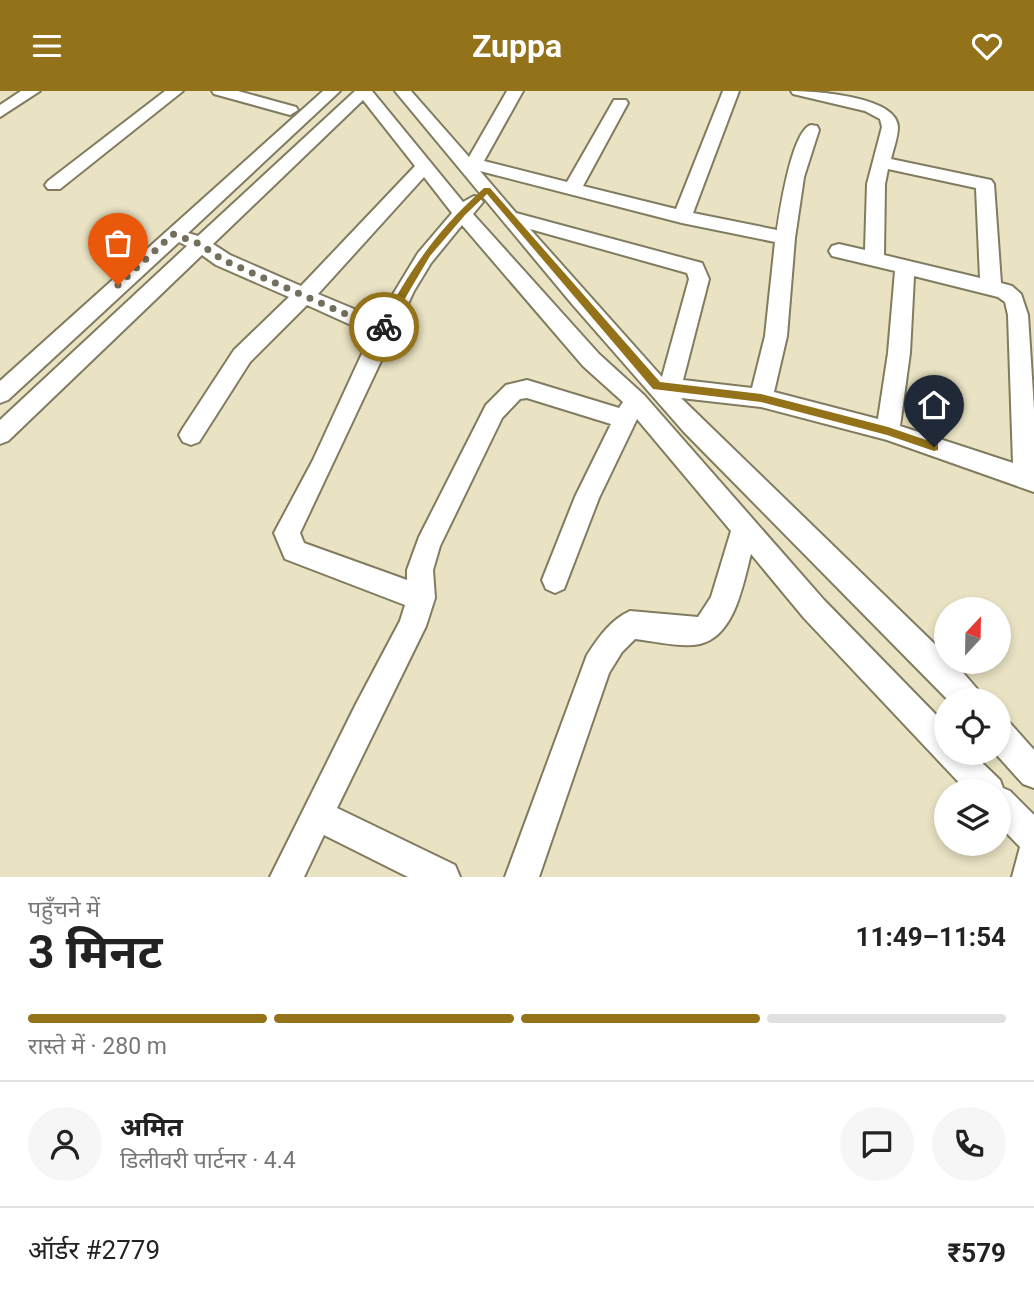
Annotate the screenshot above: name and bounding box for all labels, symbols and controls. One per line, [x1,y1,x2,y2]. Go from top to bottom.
icon: menu [28,27,66,65]
text: Zuppa [472,27,562,65]
icon: heart [968,27,1006,65]
pin [88,213,148,285]
icon: bag [99,224,137,262]
courier [349,292,419,362]
icon: bike [365,308,403,346]
pin [904,375,964,447]
icon: home [915,386,953,424]
north arrow [934,597,1012,674]
map controls [934,597,1011,856]
button: locate [934,688,1011,765]
button: layers [934,779,1011,856]
text: पहुँचने में [28,896,100,923]
text: 11:49–11:54 [856,922,1006,952]
text: 3 मिनट [28,925,162,979]
text: रास्ते में · 280 m [28,1033,167,1060]
button: person [28,1107,102,1181]
button: chat [840,1107,914,1181]
button: phone [932,1107,1006,1181]
text: अमित [120,1112,183,1142]
text: डिलीवरी पार्टनर · 4.4 [120,1147,296,1174]
text: ऑर्डर #2779 [28,1235,160,1265]
text: ₹579 [948,1238,1006,1268]

